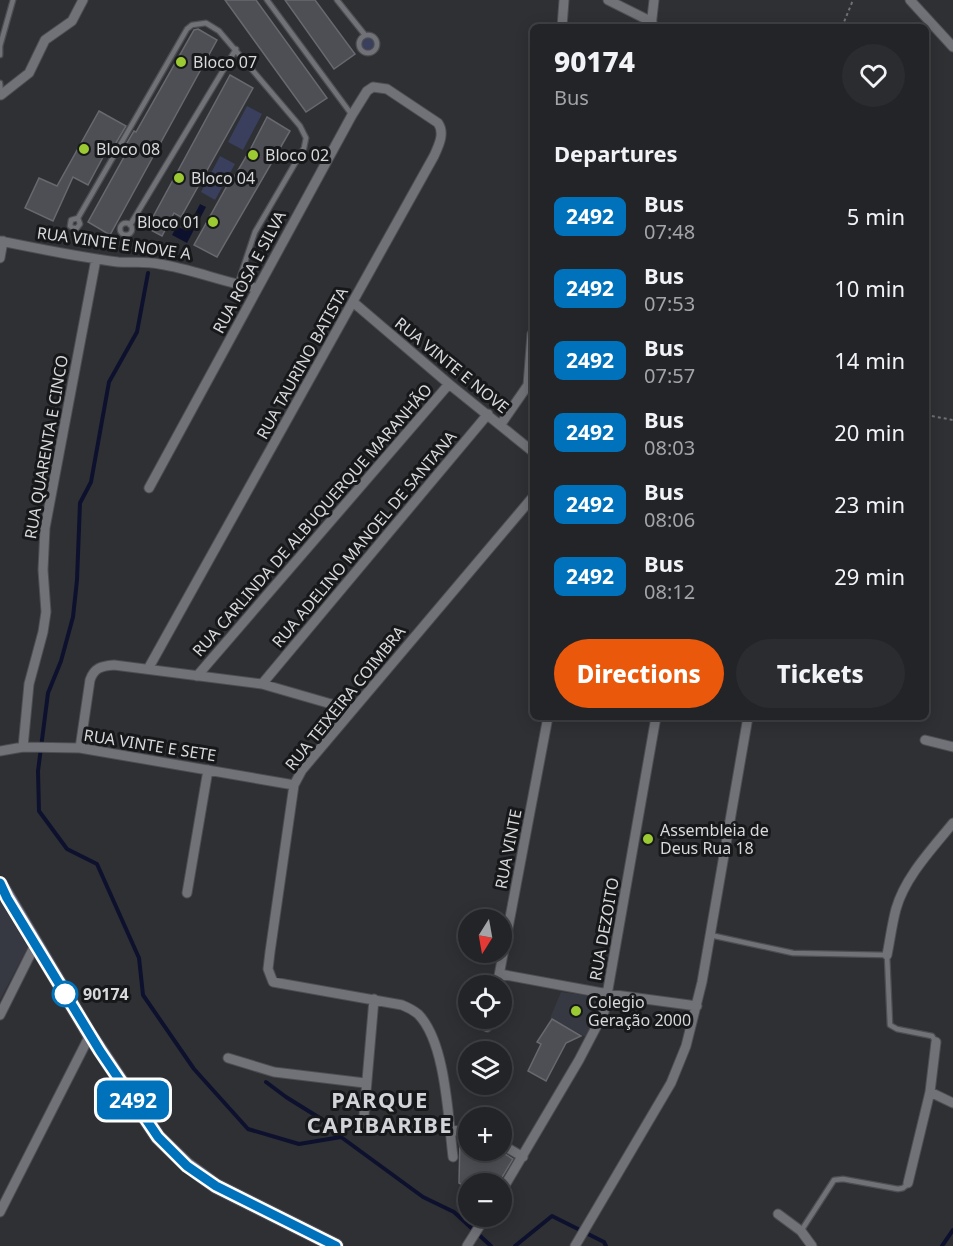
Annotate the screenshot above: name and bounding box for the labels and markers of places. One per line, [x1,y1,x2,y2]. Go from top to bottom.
place label: Bloco 07 [193,51,257,73]
marker: Bloco 07 [174,55,188,69]
place label: Bloco 08 [96,138,160,160]
marker: Bloco 08 [77,142,91,156]
place label: Bloco 02 [265,144,329,166]
marker: Bloco 02 [246,148,260,162]
place label: Bloco 04 [191,167,255,189]
marker: Bloco 04 [172,171,186,185]
place label: Bloco 01 [137,211,201,233]
marker: Bloco 01 [206,215,220,229]
place label: Assembleia de Deus Rua 18 [660,819,769,859]
marker: Assembleia de Deus Rua 18 [641,832,655,846]
marker: 90174 [52,981,78,1007]
place label: 90174 [83,983,129,1005]
place label: Colegio Geração 2000 [588,991,691,1031]
marker: Colegio Geração 2000 [569,1004,583,1018]

